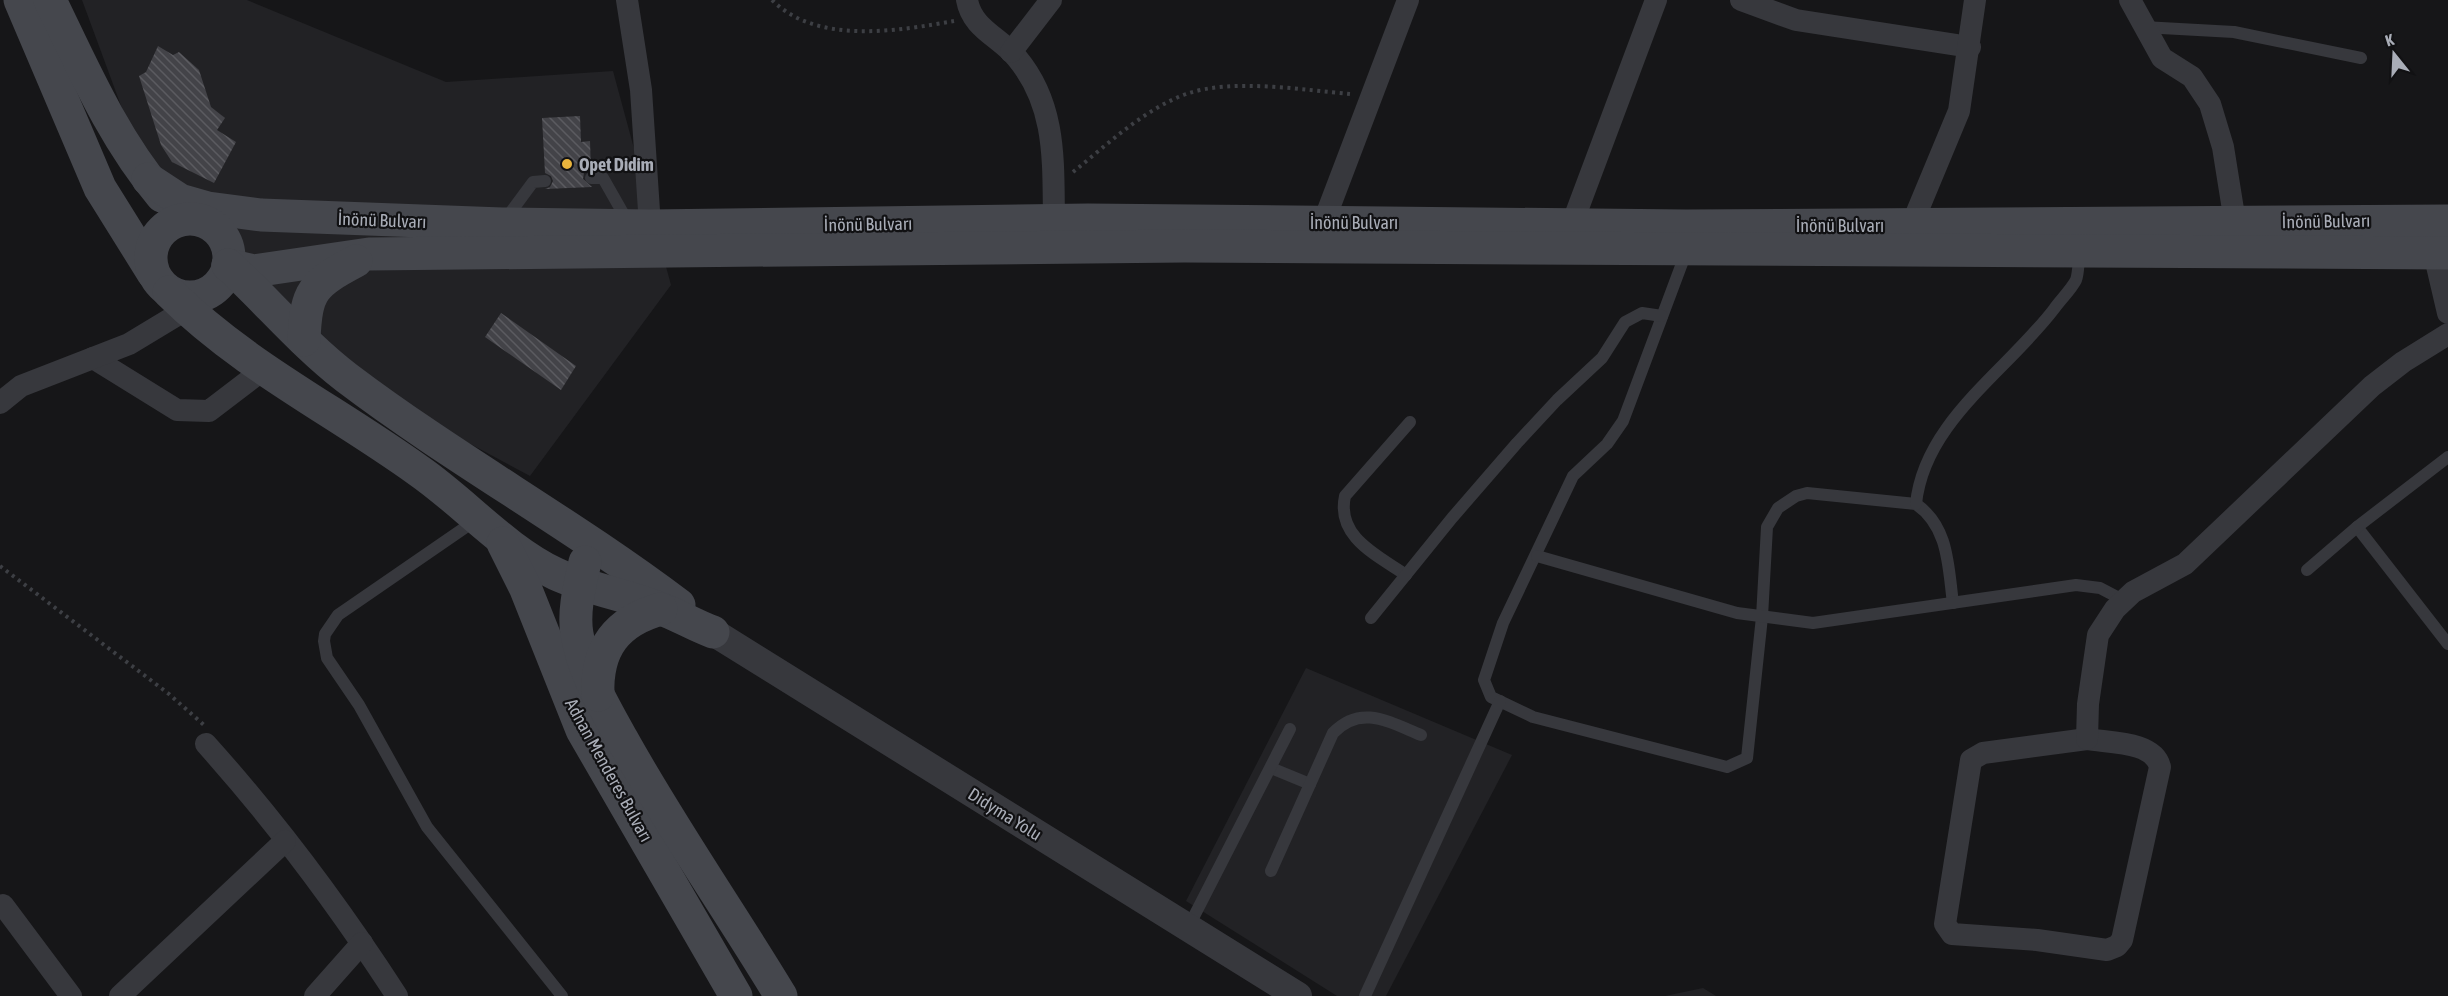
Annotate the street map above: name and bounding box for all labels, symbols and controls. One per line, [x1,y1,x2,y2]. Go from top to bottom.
north arrow [2364,24,2424,84]
text: K [2383,30,2396,50]
place label: Opet Didim [579,154,654,175]
marker: Opet Didim [560,157,574,171]
street label: İnönü Bulvarı [337,208,427,232]
street label: İnönü Bulvarı [2282,210,2370,232]
street label: İnönü Bulvarı [1310,212,1398,233]
street label: İnönü Bulvarı [824,213,912,235]
street label: İnönü Bulvarı [1796,215,1884,236]
street label: Adnan Menderes Bulvarı [561,695,657,845]
street label: Didyma Yolu [964,783,1046,845]

